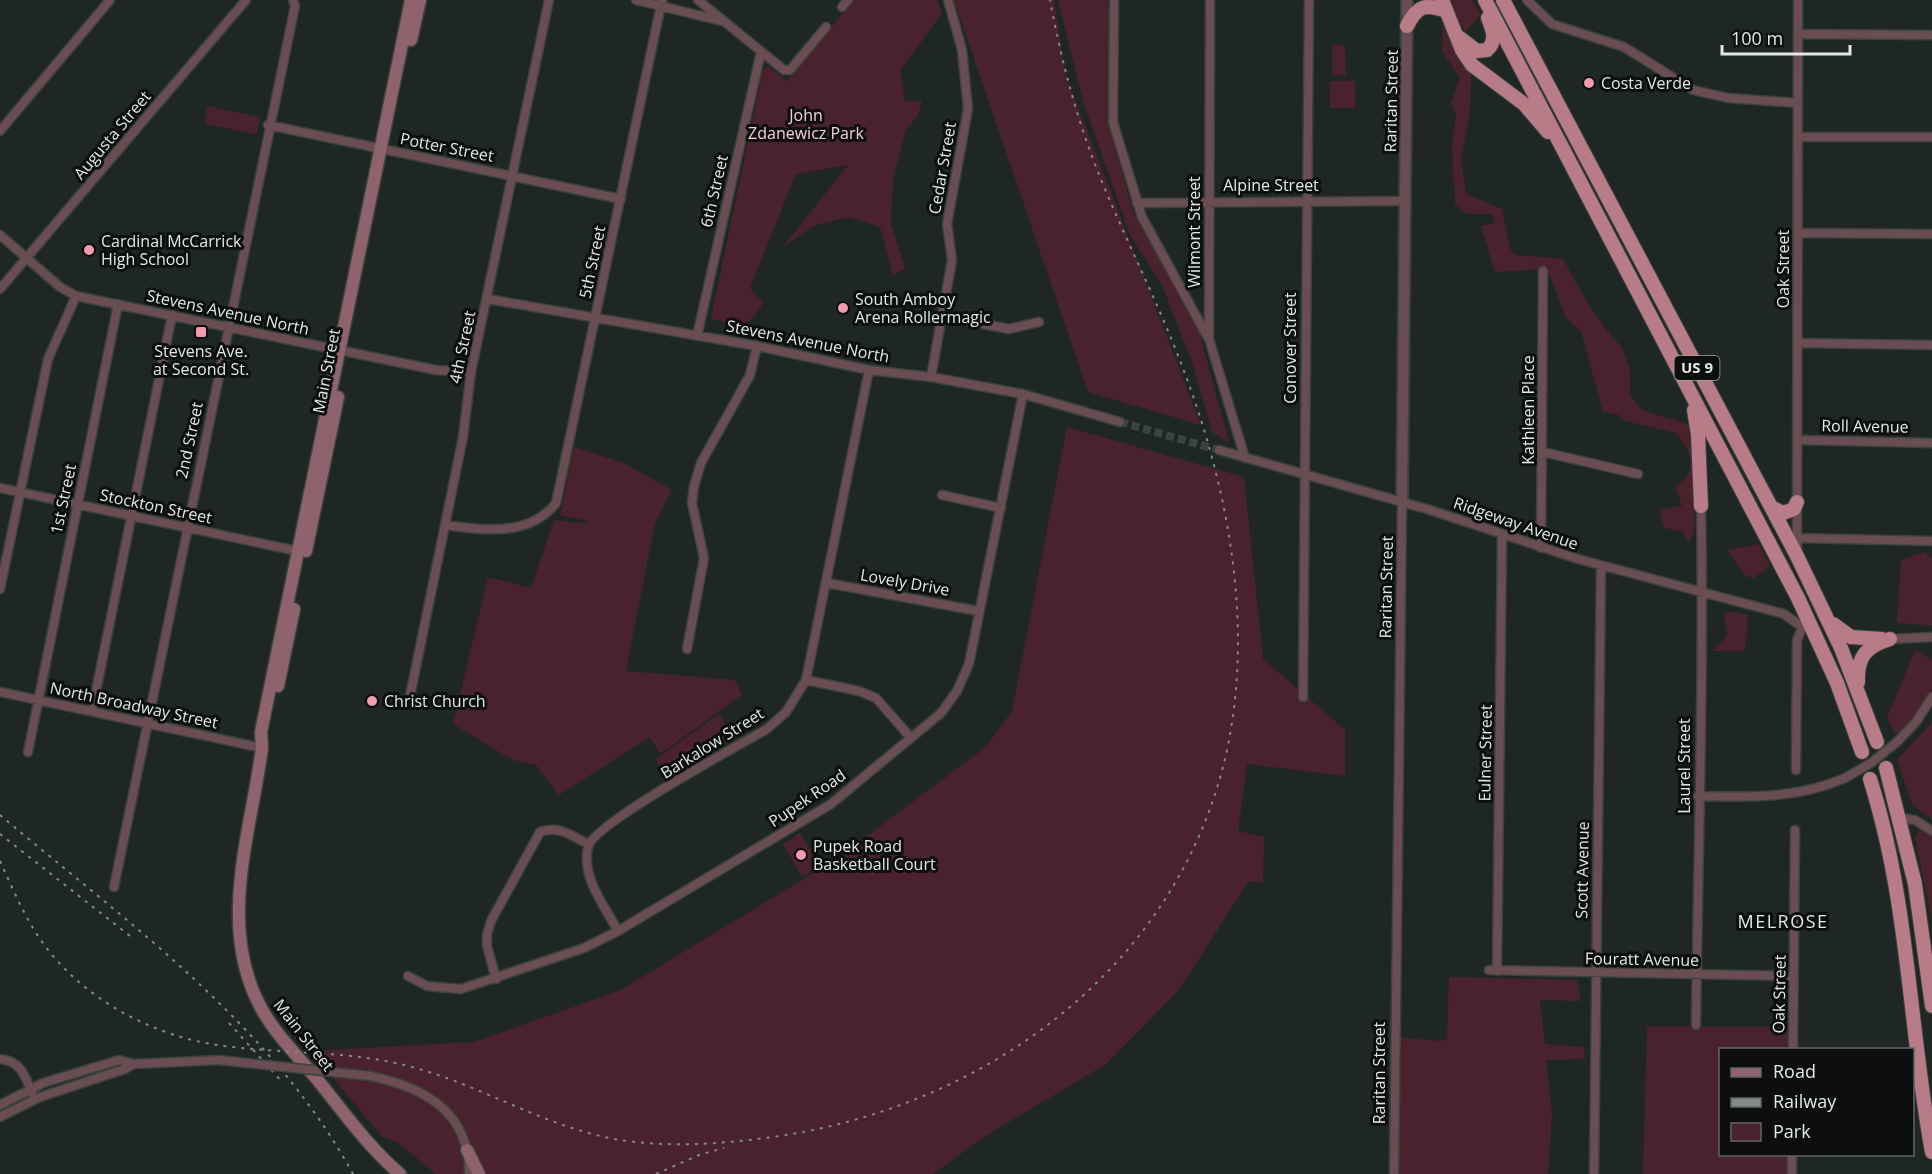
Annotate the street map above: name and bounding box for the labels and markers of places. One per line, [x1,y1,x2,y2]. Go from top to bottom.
place label: Costa Verde [1601,72,1691,94]
marker: Costa Verde [1582,76,1596,90]
place label: Cardinal McCarrick High School [101,230,242,270]
marker: Cardinal McCarrick High School [82,243,96,257]
place label: South Amboy Arena Rollermagic [855,288,991,328]
marker: South Amboy Arena Rollermagic [836,301,850,315]
marker: Stevens Ave. at Second St. [194,325,208,339]
place label: Stevens Ave. at Second St. [153,340,249,380]
place label: Christ Church [384,690,486,712]
marker: Christ Church [365,694,379,708]
place label: Pupek Road Basketball Court [813,835,936,875]
marker: Pupek Road Basketball Court [794,848,808,862]

